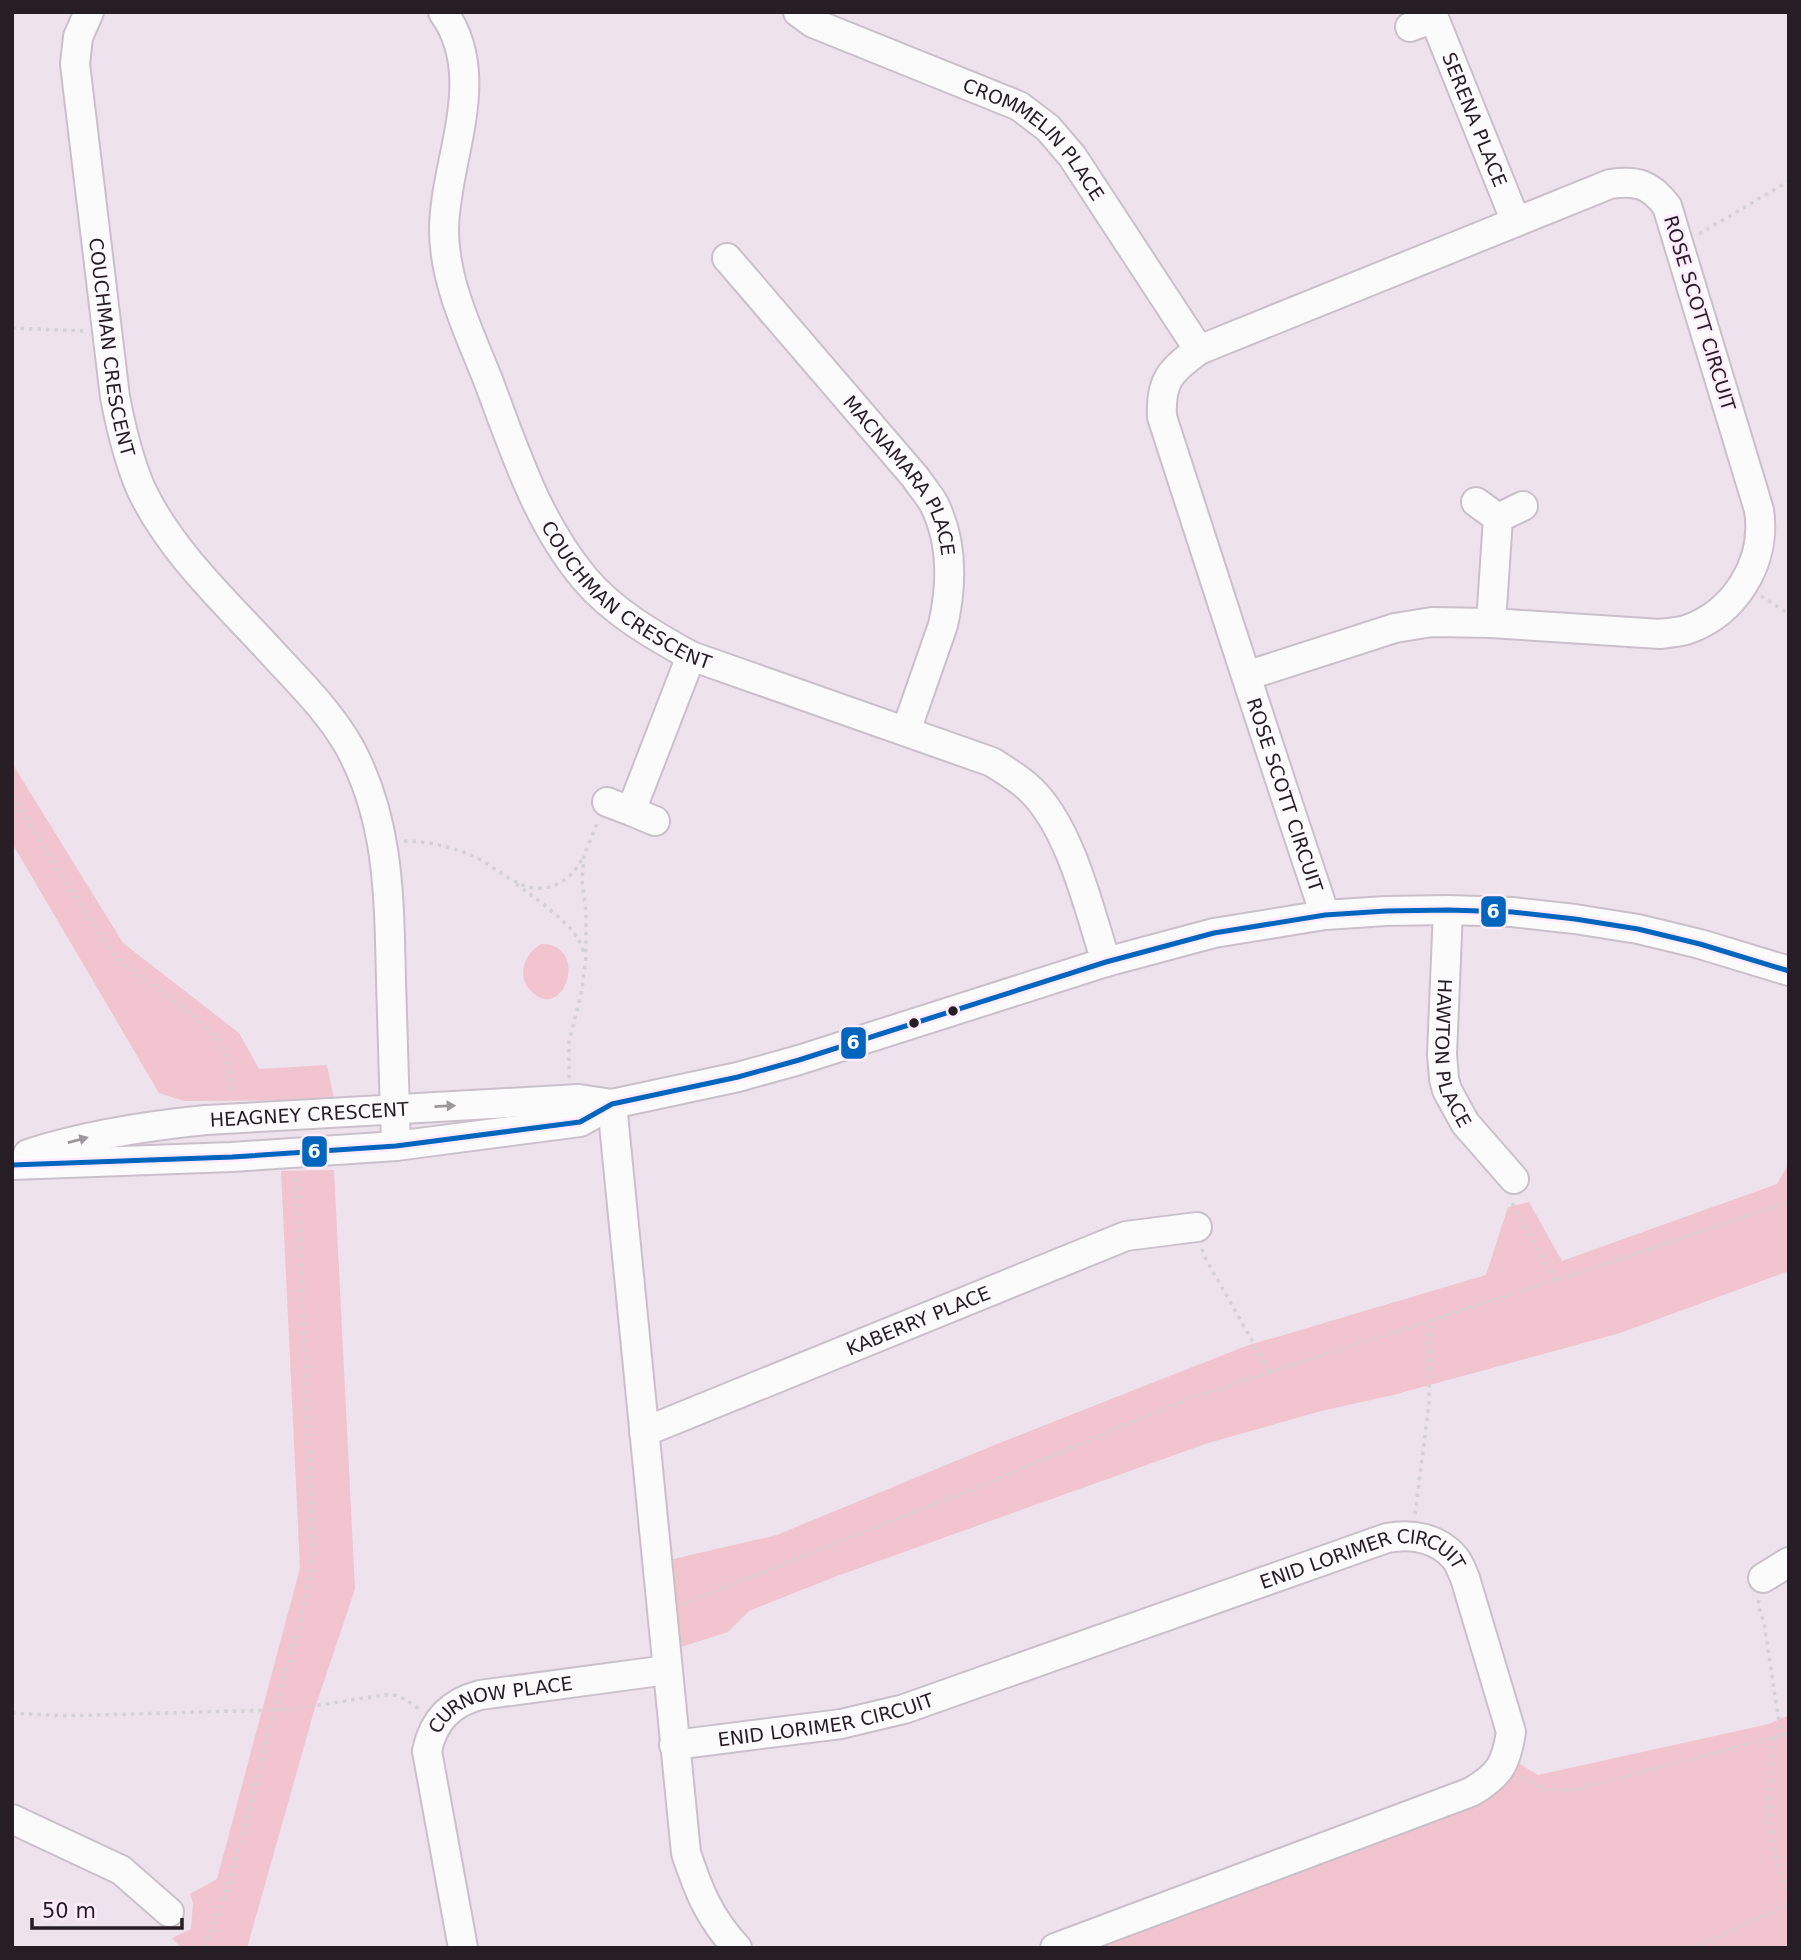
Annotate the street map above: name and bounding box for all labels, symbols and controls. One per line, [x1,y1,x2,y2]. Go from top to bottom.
street label: SERENA PLACE [1438,49,1512,190]
street label: CROMMELIN PLACE [960,74,1109,204]
street label: ROSE SCOTT CIRCUIT [1660,213,1740,414]
street label: COUCHMAN CRESCENT [85,236,140,459]
street label: MACNAMARA PLACE [839,391,959,557]
street label: COUCHMAN CRESCENT [537,517,715,673]
street label: ROSE SCOTT CIRCUIT [1243,695,1328,895]
line badge: 6 [1480,895,1507,928]
text: 6 [1486,900,1500,922]
street label: HAWTON PLACE [1431,978,1476,1131]
unlabelled marker [946,1004,960,1018]
unlabelled marker [907,1016,921,1030]
line badge: 6 [840,1026,867,1060]
text: 6 [846,1031,860,1053]
street label: HEAGNEY CRESCENT [209,1098,410,1131]
one-way arrow [435,1101,457,1112]
one-way arrow [67,1134,89,1145]
line badge: 6 [301,1135,328,1168]
text: 6 [307,1140,321,1162]
street label: KABERRY PLACE [843,1281,993,1360]
text: ENID LORIMER CIRCUIT [1257,1525,1470,1593]
street label: ENID LORIMER CIRCUIT [1247,1564,1467,1598]
street label: CURNOW PLACE [423,1672,574,1737]
street label: ENID LORIMER CIRCUIT [717,1688,937,1750]
scale bar [32,1886,182,1930]
text: 50 m [42,1899,96,1923]

